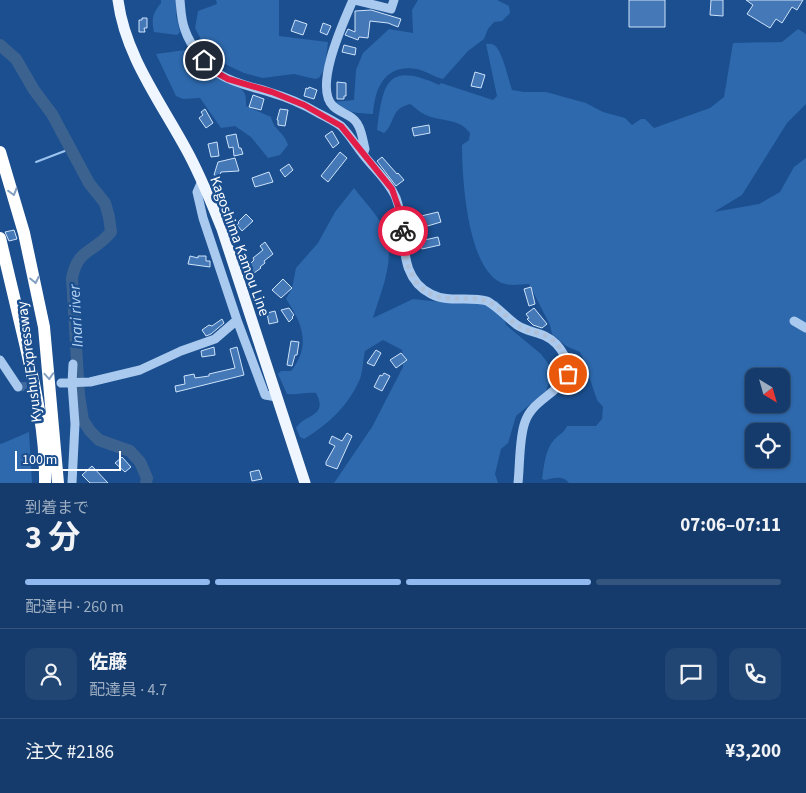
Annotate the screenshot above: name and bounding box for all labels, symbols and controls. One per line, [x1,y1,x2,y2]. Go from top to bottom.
pin [183,39,225,81]
icon: home [190,46,218,74]
street label: Kagoshima Kamou Line [204,173,275,319]
one-way arrow [7,188,17,196]
courier [378,206,428,256]
icon: bike [389,217,417,245]
one-way arrow [29,275,40,284]
water label: Inari river [63,282,89,348]
street label: Kyushu Expressway [12,300,47,424]
pin [547,353,589,395]
icon: bag [554,360,582,388]
north arrow [745,368,790,412]
map controls [745,368,790,468]
one-way arrow [43,372,54,380]
button: locate [745,423,790,468]
scale bar [15,448,121,471]
text: 100 m [22,450,57,470]
text: 到着まで [25,497,89,519]
text: 07:06–07:11 [680,512,781,539]
text: 3 分 [25,515,80,561]
text: 配達中 · 260 m [25,596,124,618]
button: person [25,648,77,700]
button: chat [665,648,717,700]
button: phone [729,648,781,700]
text: 佐藤 [89,649,127,676]
text: 配達員 · 4.7 [89,679,167,701]
text: ¥3,200 [725,738,781,765]
text: 注文 #2186 [25,739,114,766]

